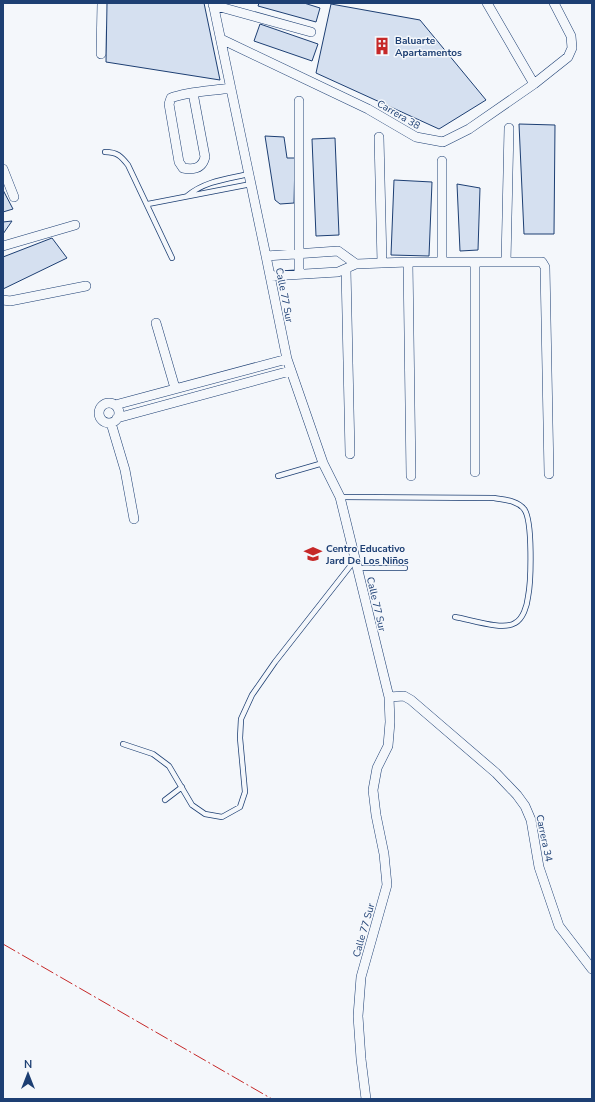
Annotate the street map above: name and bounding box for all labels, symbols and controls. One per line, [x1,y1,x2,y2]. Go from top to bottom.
place label: Baluarte Apartamentos [395,34,462,60]
building icon: Baluarte Apartamentos [372,36,392,56]
street label: Carrera 38 [374,97,423,133]
street label: Calle 77 Sur [272,267,296,324]
place label: Centro Educativo Jard De Los Niños [325,542,409,568]
school or university icon: Centro Educativo Jard De Los Niños [303,544,323,564]
street label: Calle 77 Sur [363,576,389,633]
street label: Carrera 34 [532,813,556,863]
street label: Calle 77 Sur [350,901,378,959]
north arrow [8,1054,48,1094]
text: N [24,1057,32,1072]

